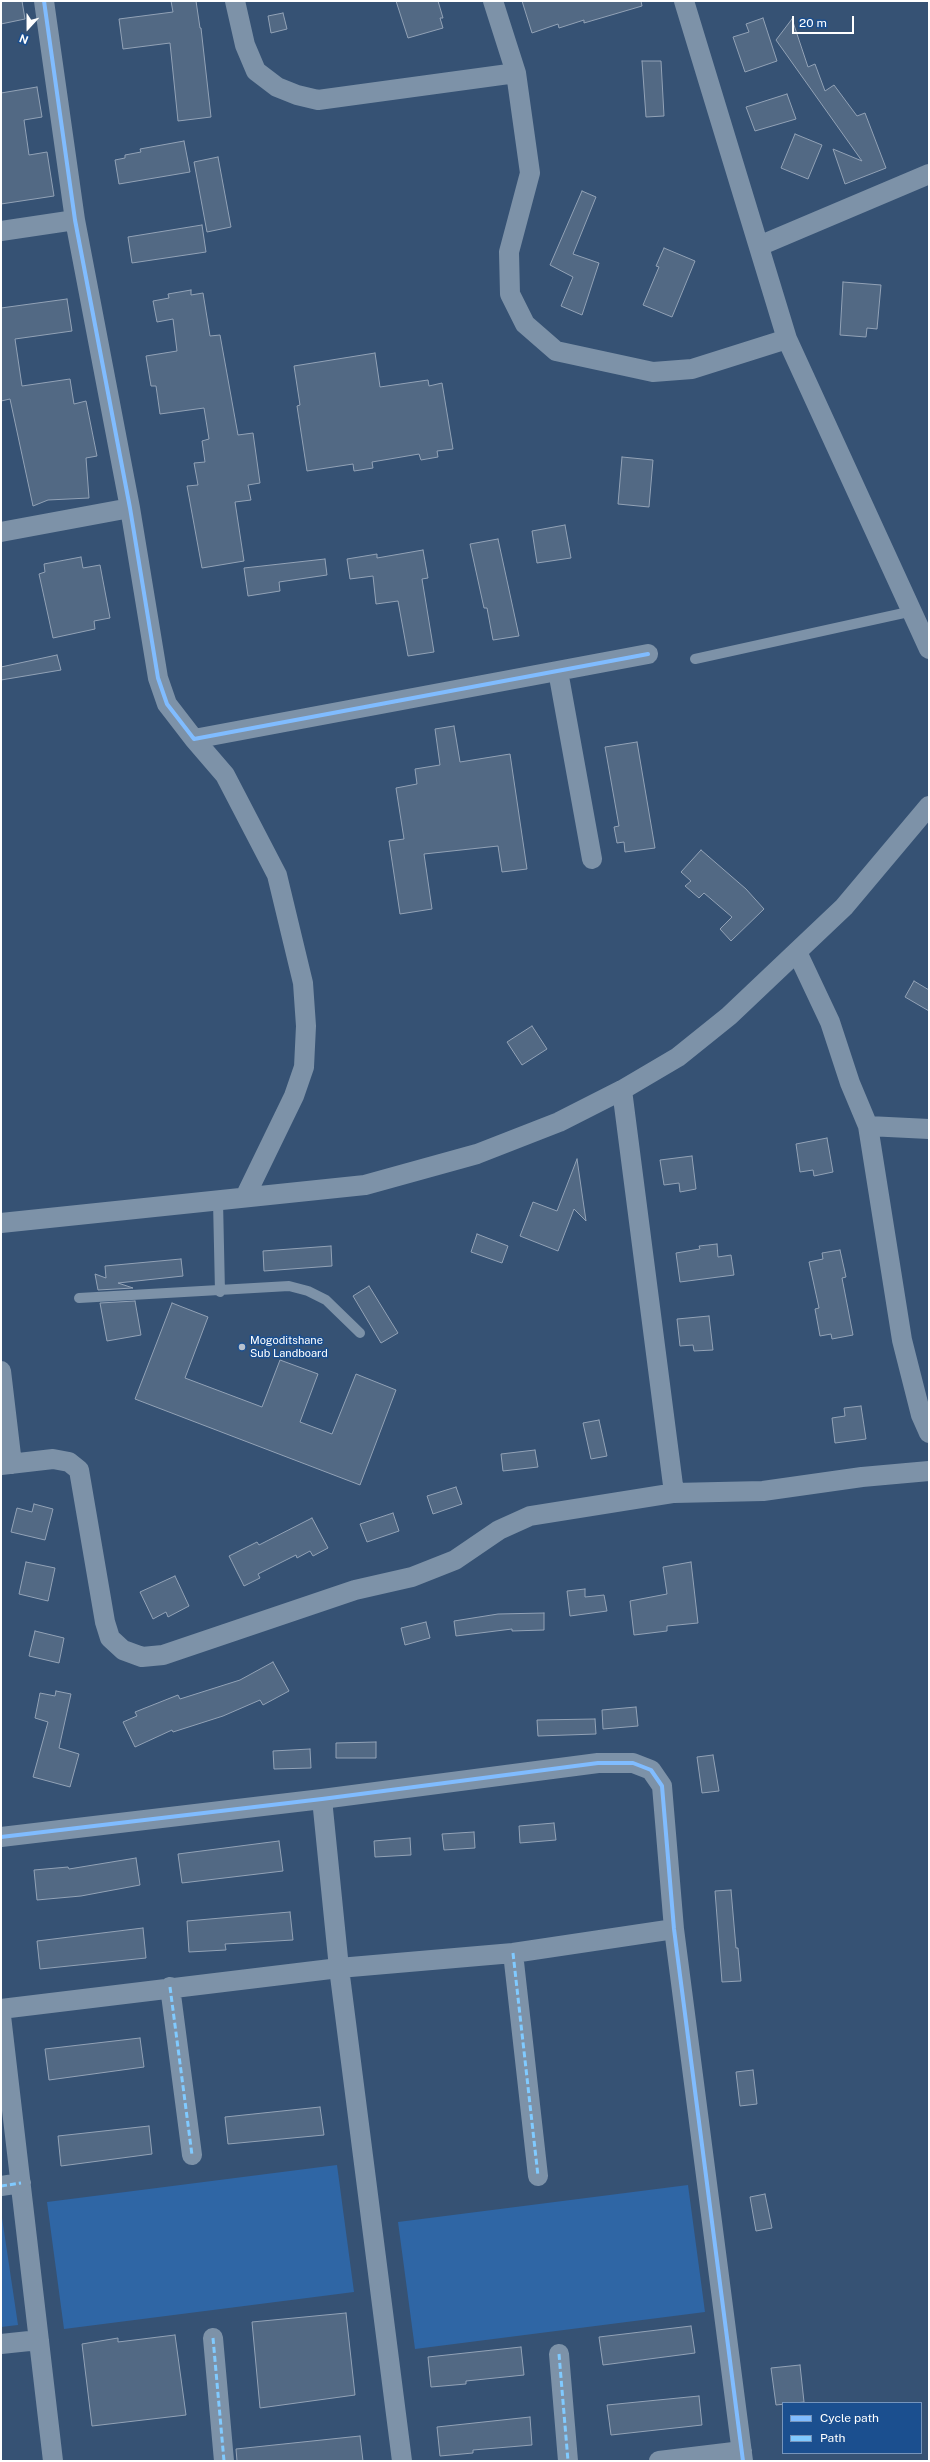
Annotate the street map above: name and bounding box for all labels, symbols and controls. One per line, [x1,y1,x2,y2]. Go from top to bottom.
north arrow [8,8,48,48]
scale bar [794,8,856,34]
text: 20 m [799,16,827,30]
text: N [18,32,30,46]
place label: Mogoditshane Sub Landboard [250,1334,328,1360]
marker: Mogoditshane Sub Landboard [237,1342,247,1352]
legend [782,2402,922,2454]
text: Cycle path [820,2411,879,2425]
text: Path [820,2431,846,2445]

